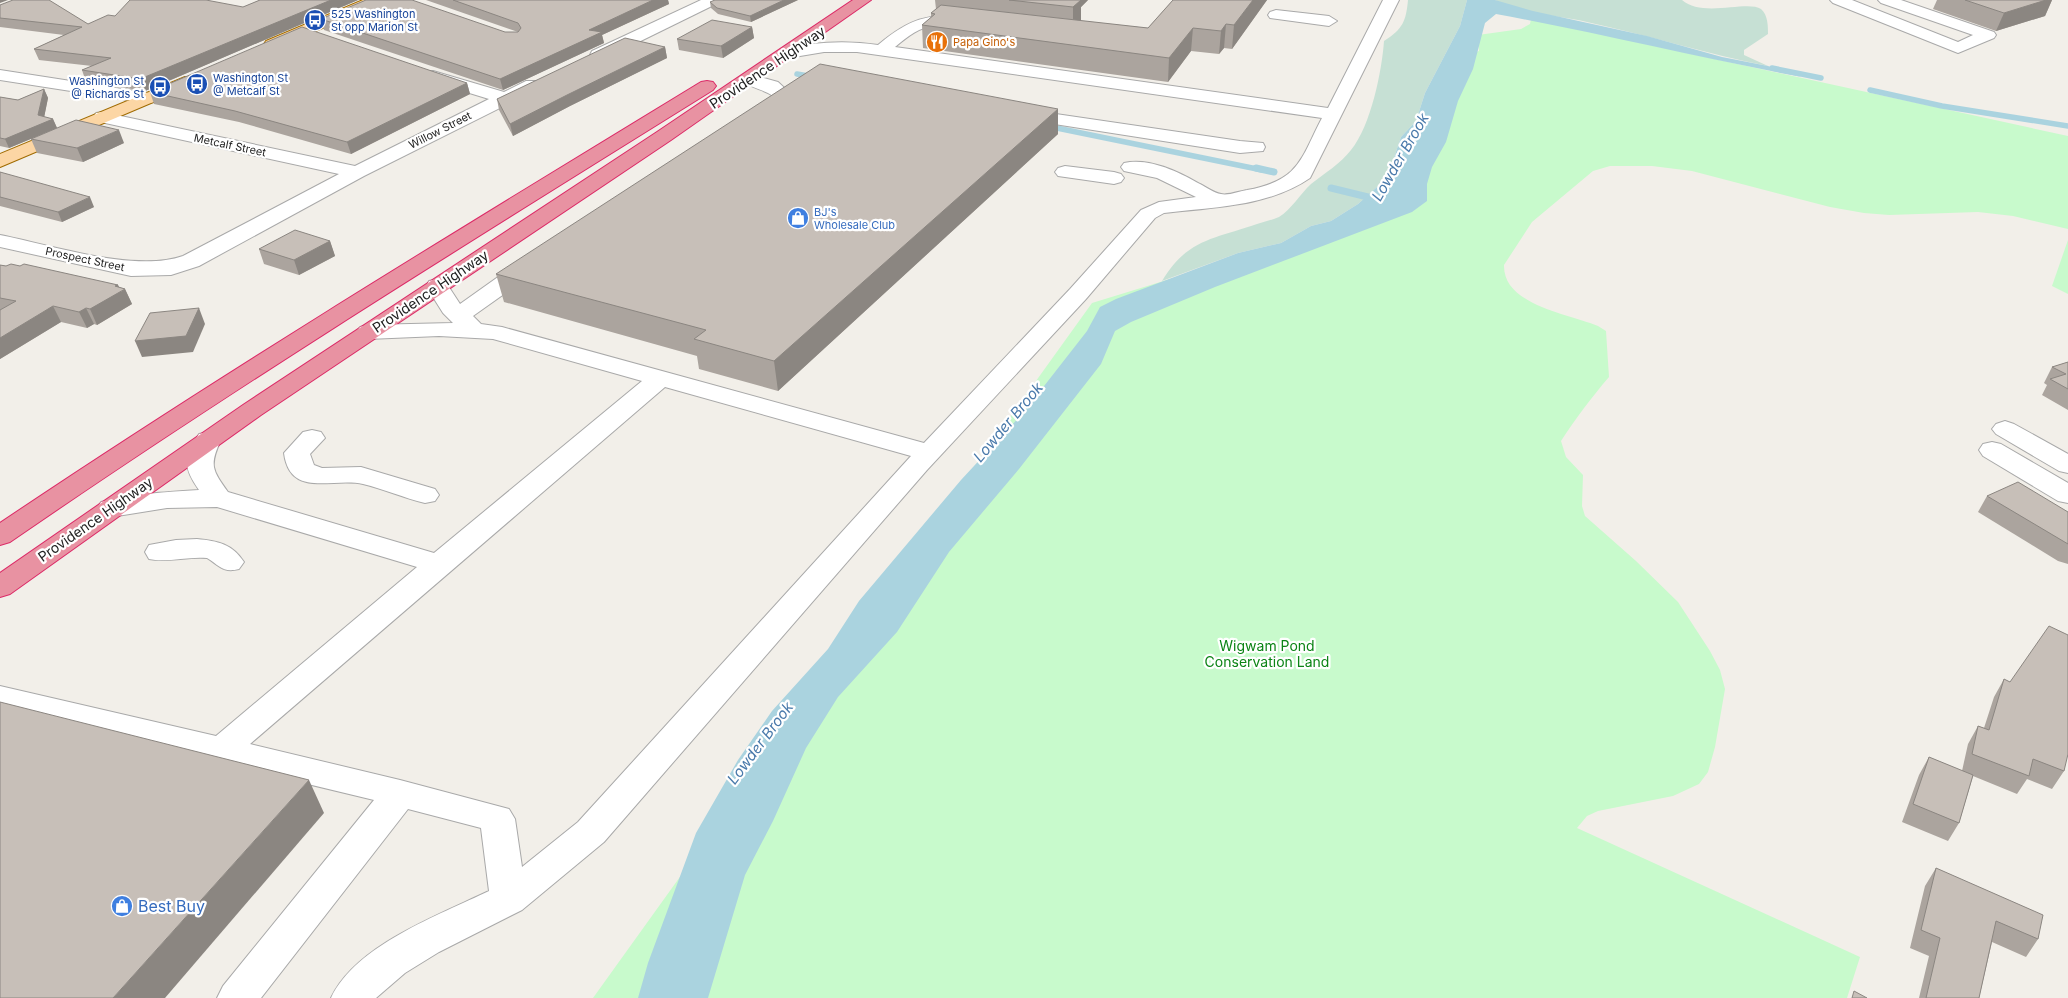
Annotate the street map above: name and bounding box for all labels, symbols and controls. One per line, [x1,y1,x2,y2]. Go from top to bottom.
place label: 525 Washington St opp Marion St [331,7,418,34]
bus stop icon: 525 Washington St opp Marion St [303,8,327,32]
street label: Providence Highway [706,22,828,112]
restaurant icon: Papa Gino's [925,30,949,54]
place label: Papa Gino's [953,35,1015,49]
place label: Washington St @ Metcalf St [213,71,288,98]
bus stop icon: Washington St @ Metcalf St [185,72,209,96]
place label: Washington St @ Richards St [69,74,144,101]
bus stop icon: Washington St @ Richards St [148,75,172,99]
street label: Willow Street [406,108,474,152]
water label: Lowder Brook [1367,109,1433,204]
street label: Metcalf Street [193,131,268,160]
place label: BJ's Wholesale Club [814,205,895,232]
shop icon: BJ's Wholesale Club [786,206,810,230]
street label: Prospect Street [44,244,126,274]
street label: Providence Highway [369,246,491,336]
water label: Lowder Brook [969,378,1047,466]
street label: Providence Highway [34,473,156,565]
park label: Wigwam Pond Conservation Land [1205,637,1329,670]
water label: Lowder Brook [723,697,798,788]
shop icon: Best Buy [110,894,134,918]
place label: Best Buy [138,896,205,916]

